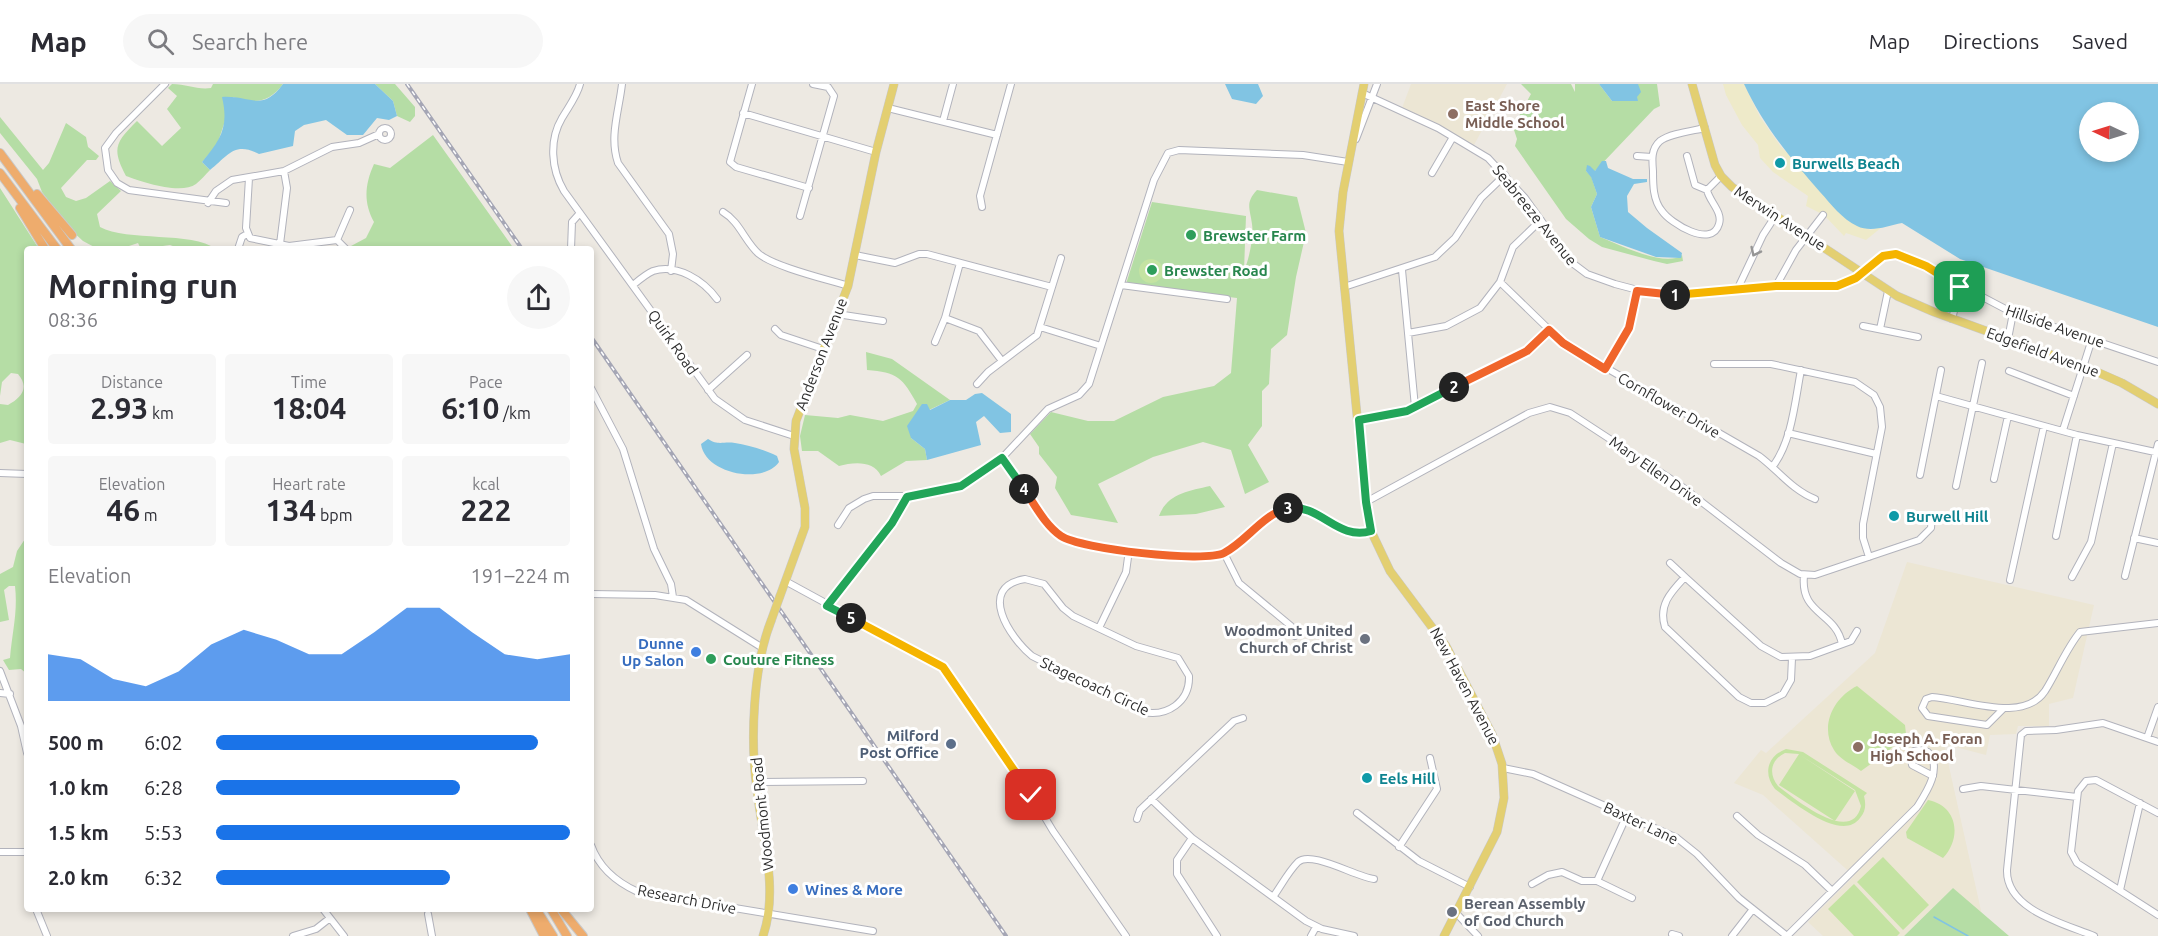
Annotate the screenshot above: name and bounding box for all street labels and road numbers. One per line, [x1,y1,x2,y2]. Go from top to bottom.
street label: Seabreeze Avenue [1489,162,1581,268]
street label: Merwin Avenue [1731,182,1829,254]
street label: Anderson Avenue [792,295,850,413]
street label: Hillside Avenue [2003,301,2107,351]
street label: Quirk Road [644,306,702,378]
street label: Edgefield Avenue [1985,324,2101,380]
street label: Cornflower Drive [1615,369,1723,441]
street label: Mary Ellen Drive [1606,433,1706,509]
street label: New Haven Avenue [1427,624,1503,748]
street label: Stagecoach Circle [1038,653,1152,719]
street label: Woodmont Road [748,756,776,872]
street label: Baxter Lane [1601,798,1681,848]
street label: Research Drive [636,881,738,917]

